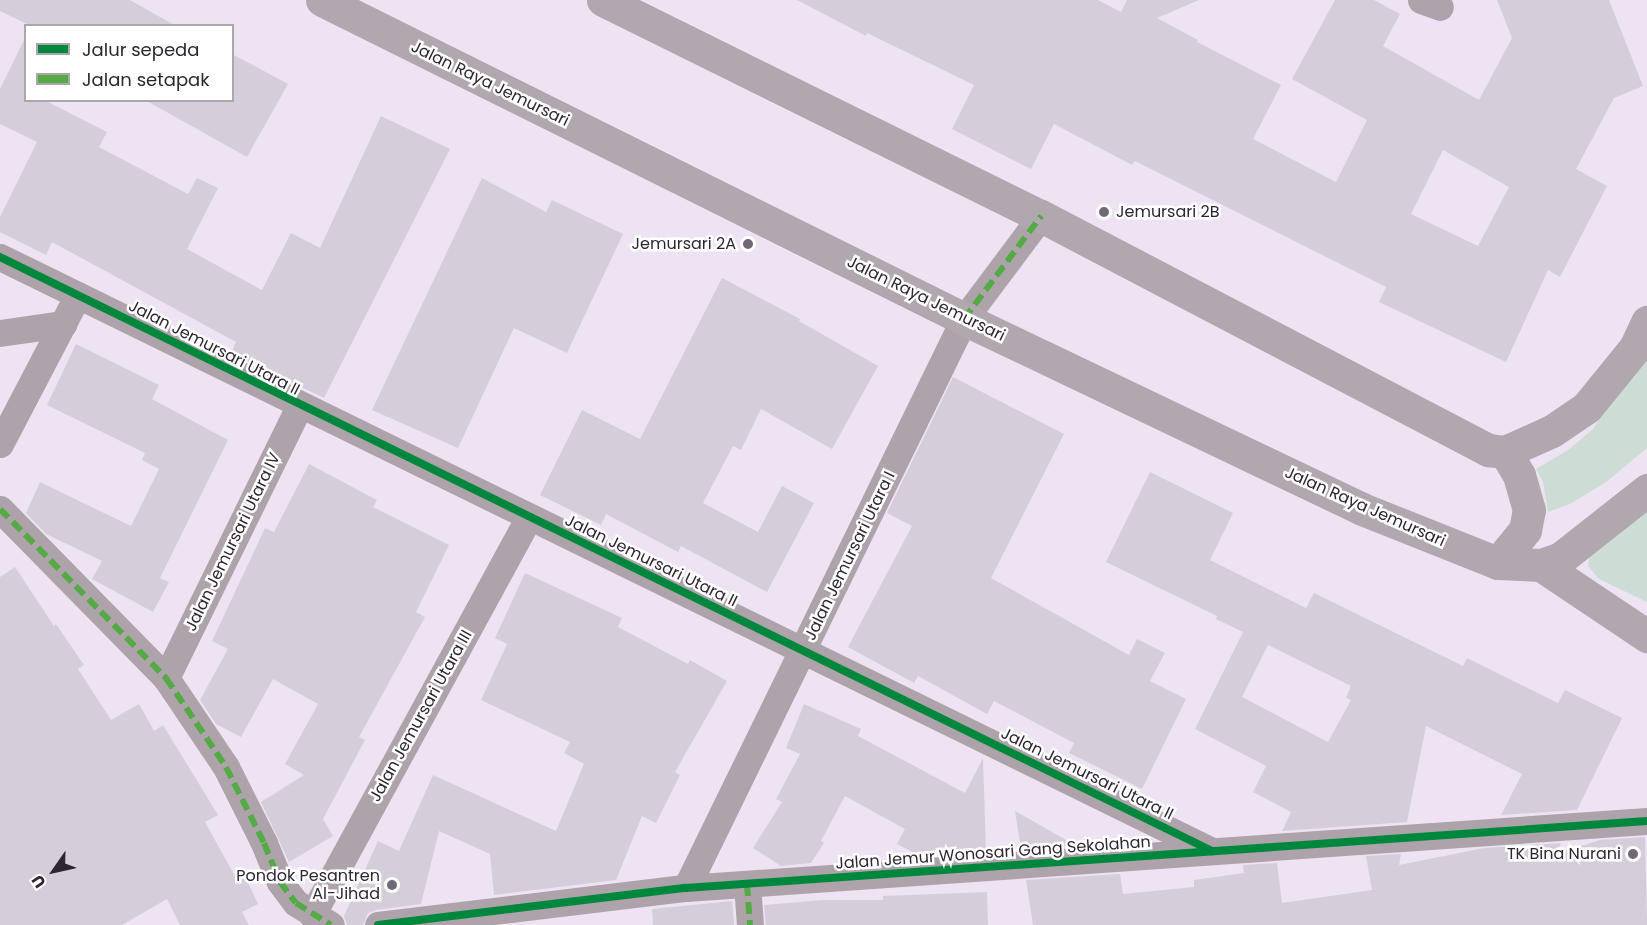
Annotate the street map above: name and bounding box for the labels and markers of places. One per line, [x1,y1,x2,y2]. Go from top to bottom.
place label: Jemursari 2B [1116,202,1219,222]
marker: Jemursari 2B [1097,205,1111,219]
place label: Jemursari 2A [632,234,736,254]
marker: Jemursari 2A [741,237,755,251]
place label: TK Bina Nurani [1507,844,1621,864]
marker: TK Bina Nurani [1626,847,1640,861]
place label: Pondok Pesantren Al-Jihad [236,866,380,904]
marker: Pondok Pesantren Al-Jihad [385,878,399,892]

